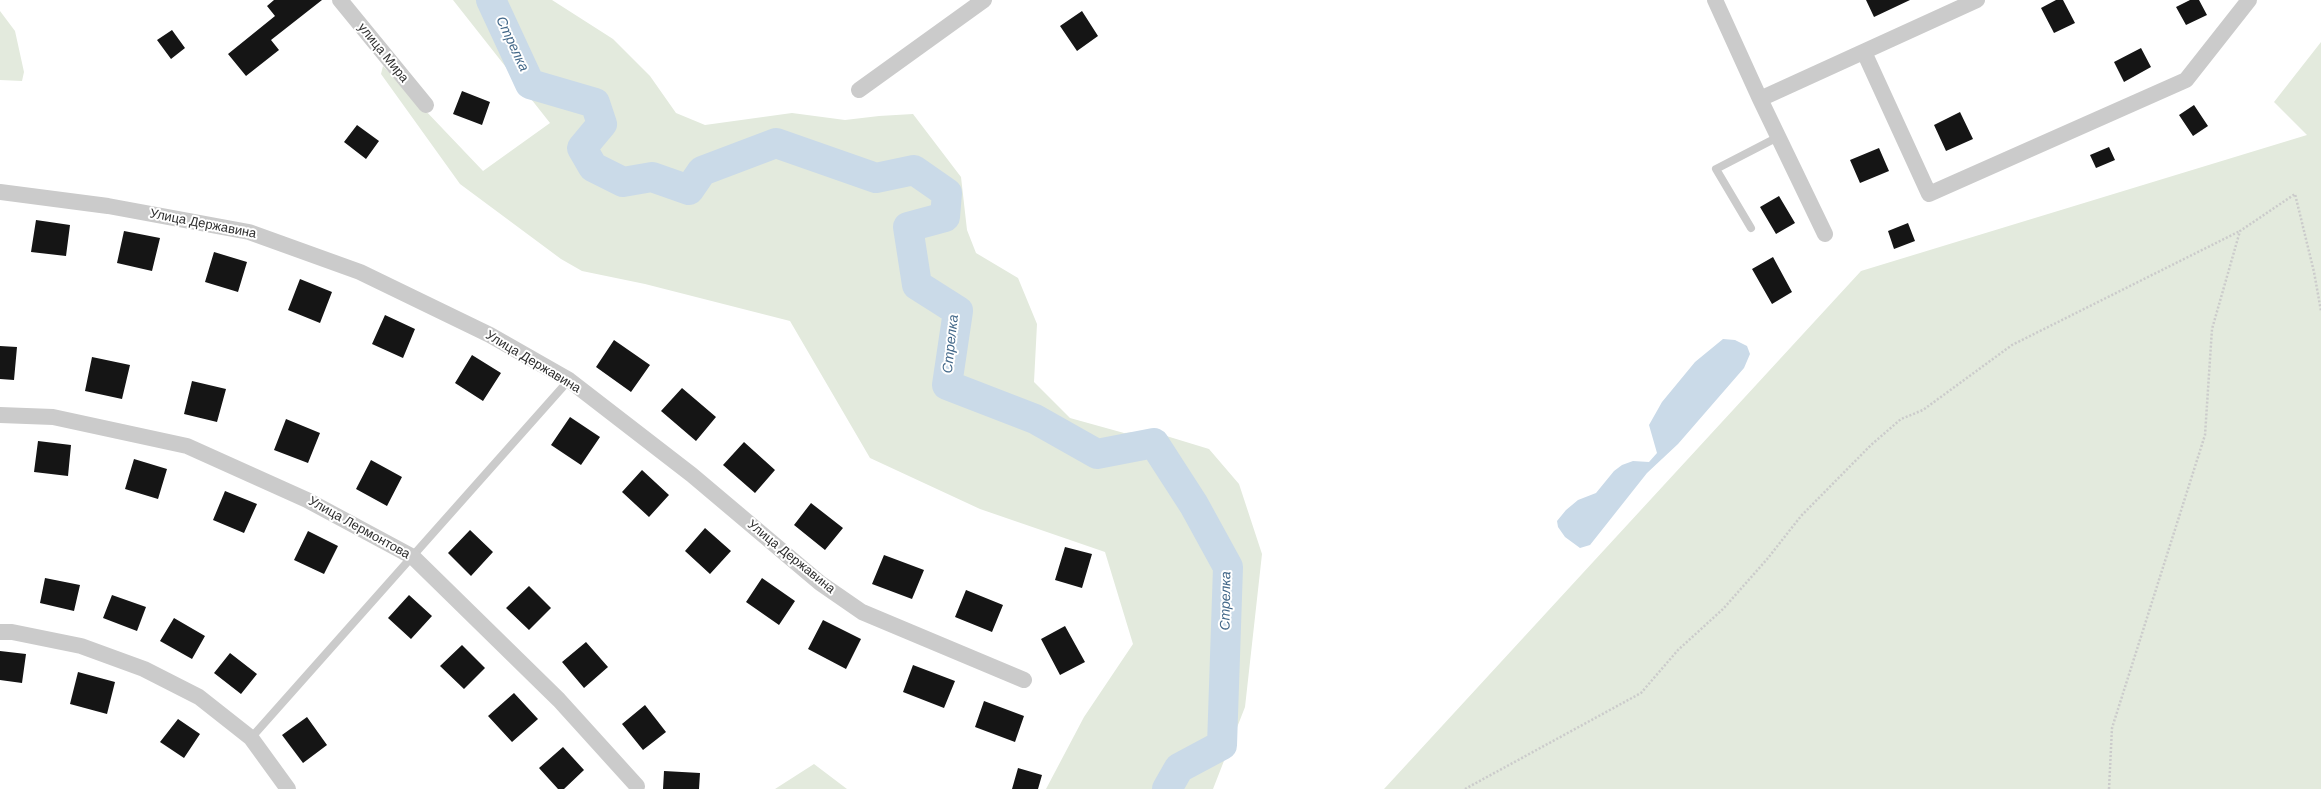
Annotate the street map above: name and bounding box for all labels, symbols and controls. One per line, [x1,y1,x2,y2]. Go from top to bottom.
water label: Стрелка [492,14,532,74]
street label: улица Мира [354,20,412,86]
street label: Улица Державина [148,206,258,242]
water label: Стрелка [940,314,962,374]
street label: Улица Державина [483,327,583,397]
street label: Улица Лермонтова [305,494,413,562]
street label: Улица Державина [744,517,838,597]
water label: Стрелка [1217,571,1235,631]

